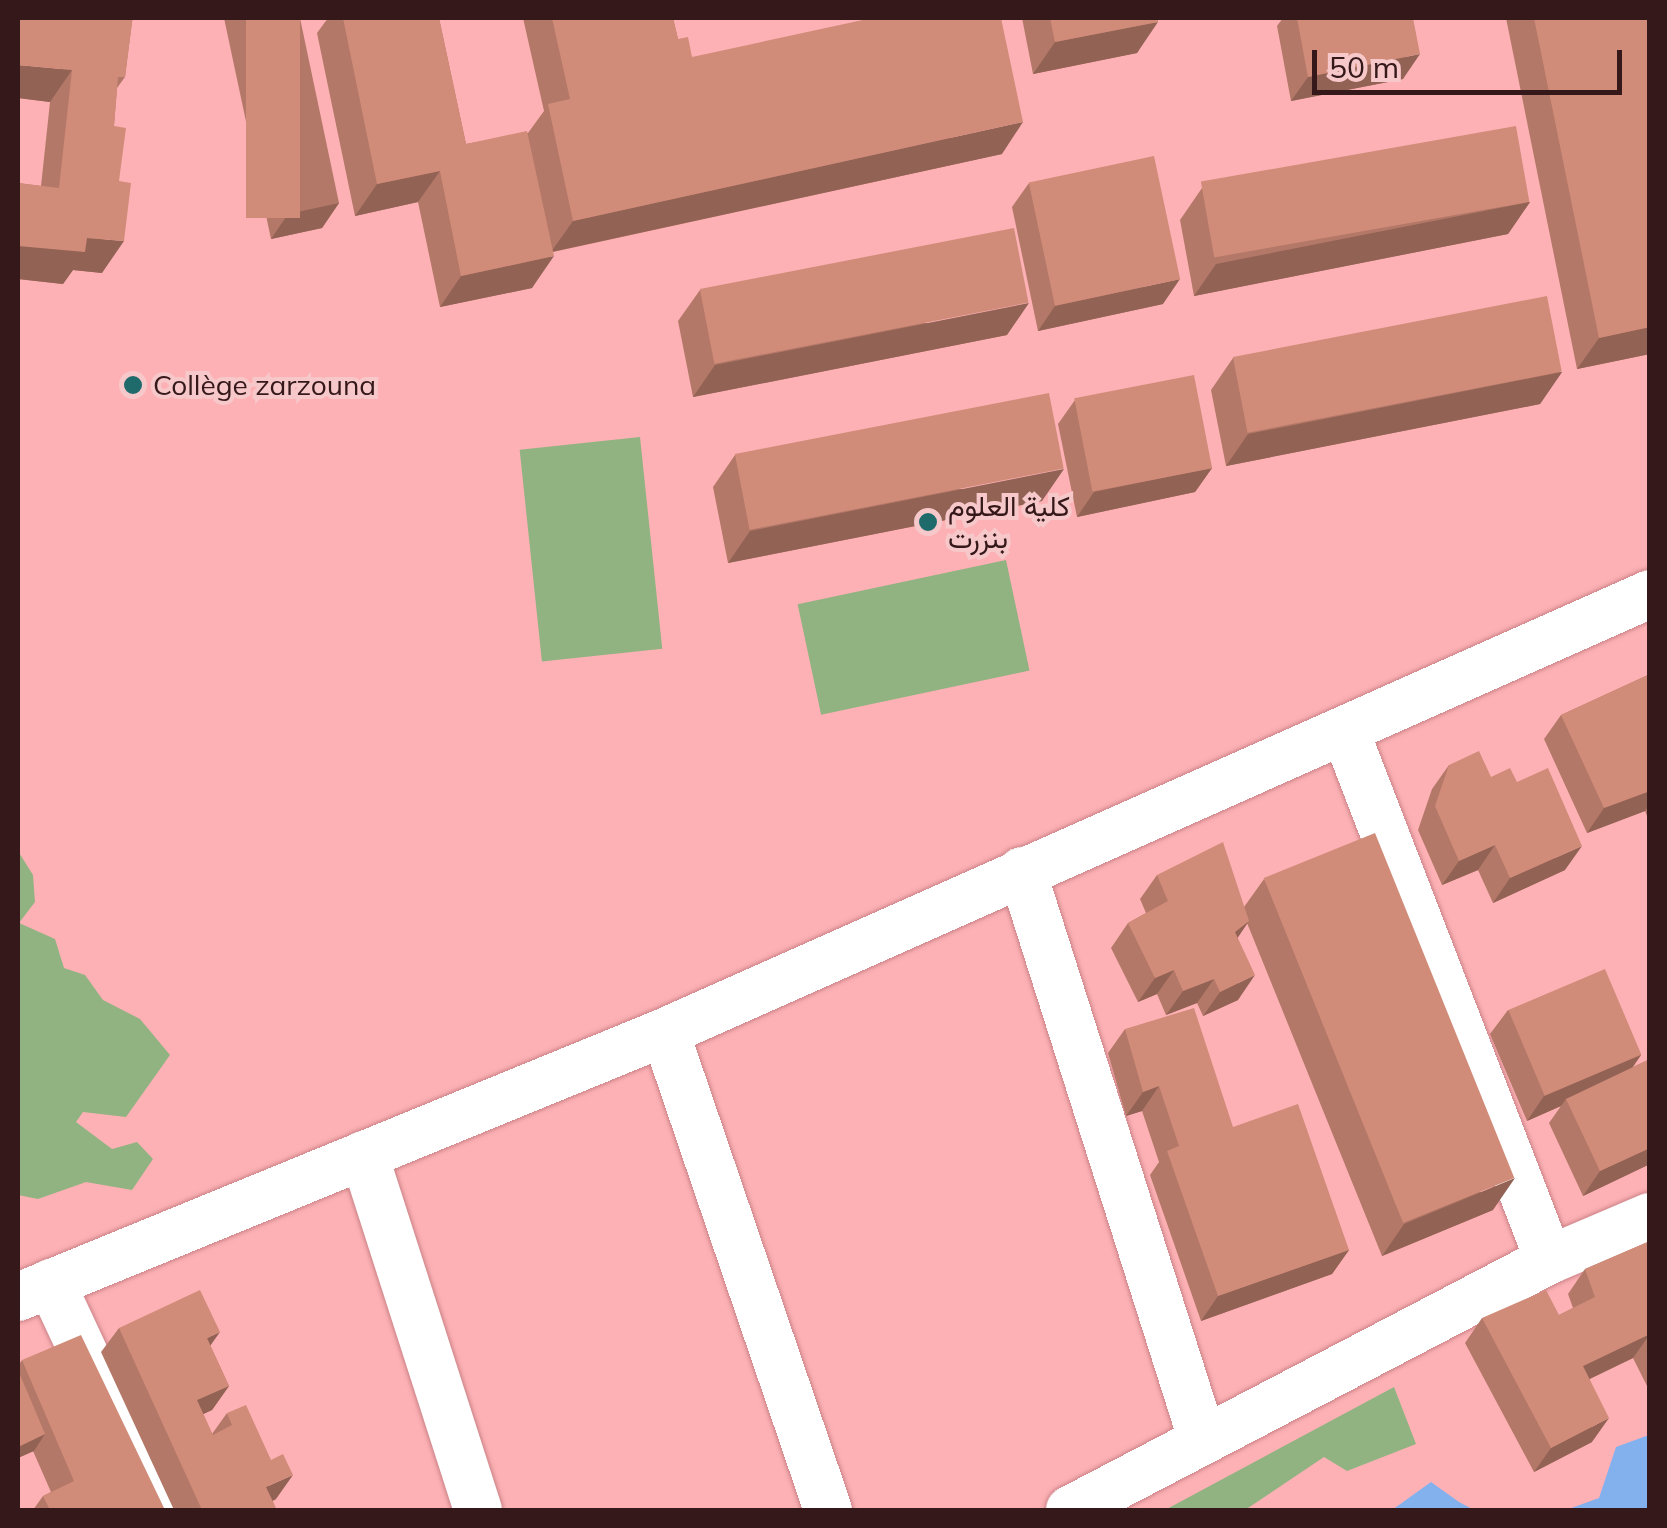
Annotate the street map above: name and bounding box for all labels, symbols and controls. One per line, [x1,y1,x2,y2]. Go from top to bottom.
scale bar [1317,30,1627,92]
text: 50 m [1329,48,1399,86]
place label: Collège zarzouna [153,368,376,402]
marker: Collège zarzouna [122,374,144,396]
place label: كلية العلوم بنزرت [948,489,1070,555]
marker: كلية العلوم بنزرت [917,511,939,533]

